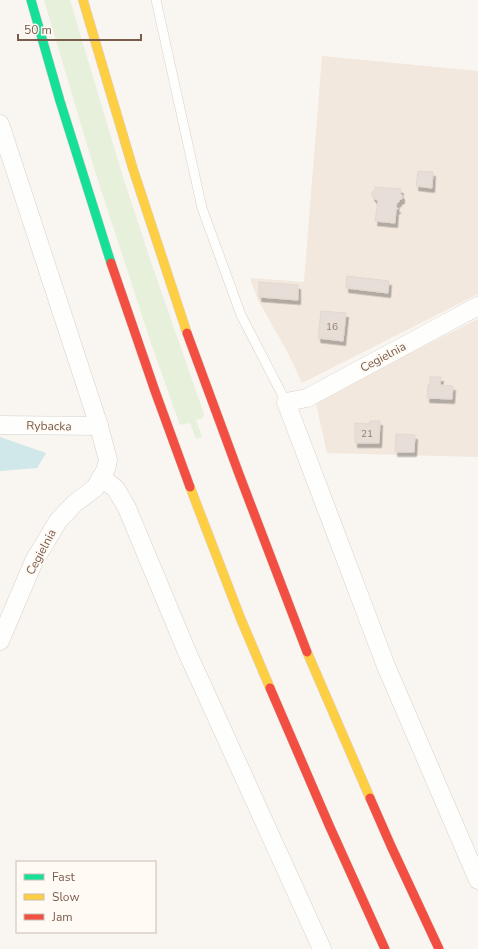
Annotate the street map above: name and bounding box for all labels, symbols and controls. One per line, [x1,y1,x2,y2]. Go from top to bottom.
scale bar [18,16,141,42]
text: 50 m [24,22,52,38]
house number: 16 [326,320,338,334]
street label: Cegielnia [357,338,409,376]
street label: Rybacka [26,418,72,434]
house number: 21 [361,427,373,441]
street label: Cegielnia [22,526,60,578]
legend [16,861,156,933]
text: Fast [52,869,75,885]
text: Slow [52,889,80,905]
text: Jam [51,909,73,925]

